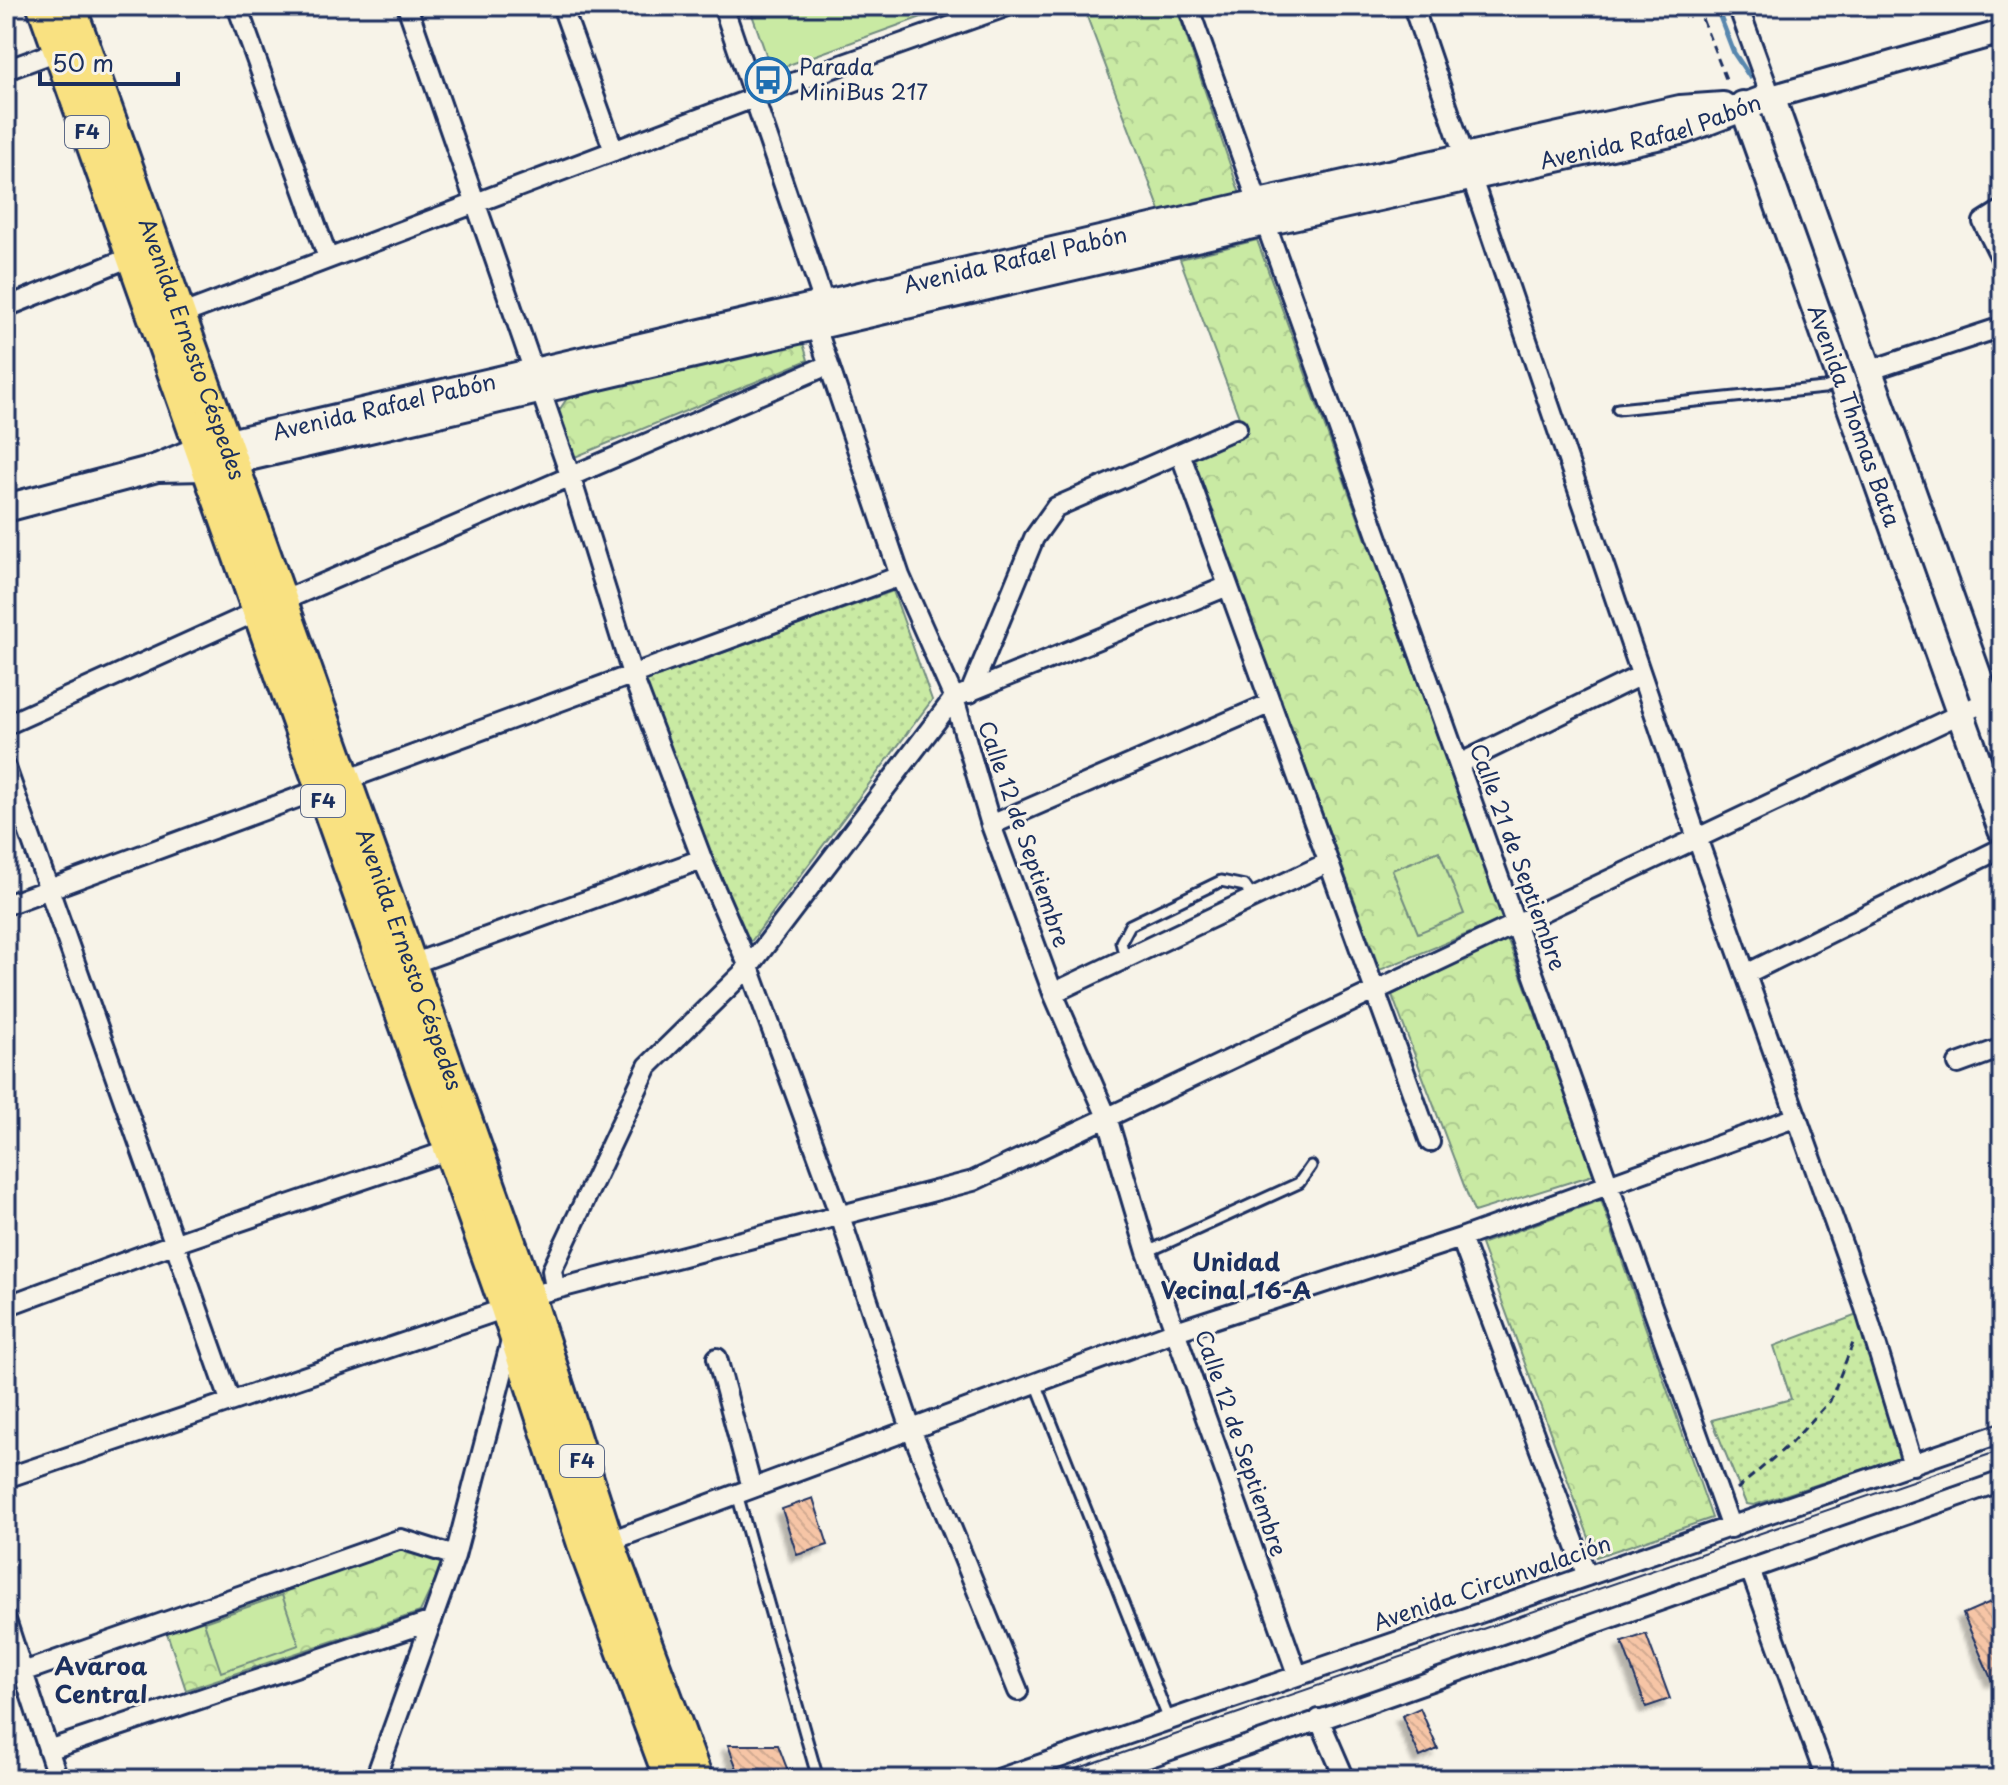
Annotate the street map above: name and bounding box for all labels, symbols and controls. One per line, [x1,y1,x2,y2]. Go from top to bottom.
scale bar [40,36,178,86]
text: 50 m [52,44,114,80]
place label: Parada MiniBus 217 [799,49,928,107]
bus stop icon: Parada MiniBus 217 [744,56,792,104]
street label: Avenida Rafael Pabón [1536,84,1765,176]
road number: F4 [65,116,109,148]
street label: Avenida Ernesto Céspedes [132,213,255,484]
street label: Avenida Rafael Pabón [900,216,1130,300]
street label: Avenida Thomas Bata [1801,300,1910,531]
street label: Avenida Rafael Pabón [269,363,499,447]
street label: Calle 12 de Septiembre [971,716,1080,951]
street label: Calle 21 de Septiembre [1463,738,1576,975]
road number: F4 [301,785,345,817]
street label: Avenida Ernesto Céspedes [349,824,472,1094]
district label: Unidad Vecinal 16-A [1160,1243,1312,1307]
street label: Calle 12 de Septiembre [1188,1325,1297,1560]
road number: F4 [560,1445,604,1477]
street label: Avenida Circunvalación [1368,1525,1615,1638]
district label: Avaroa Central [55,1647,148,1711]

